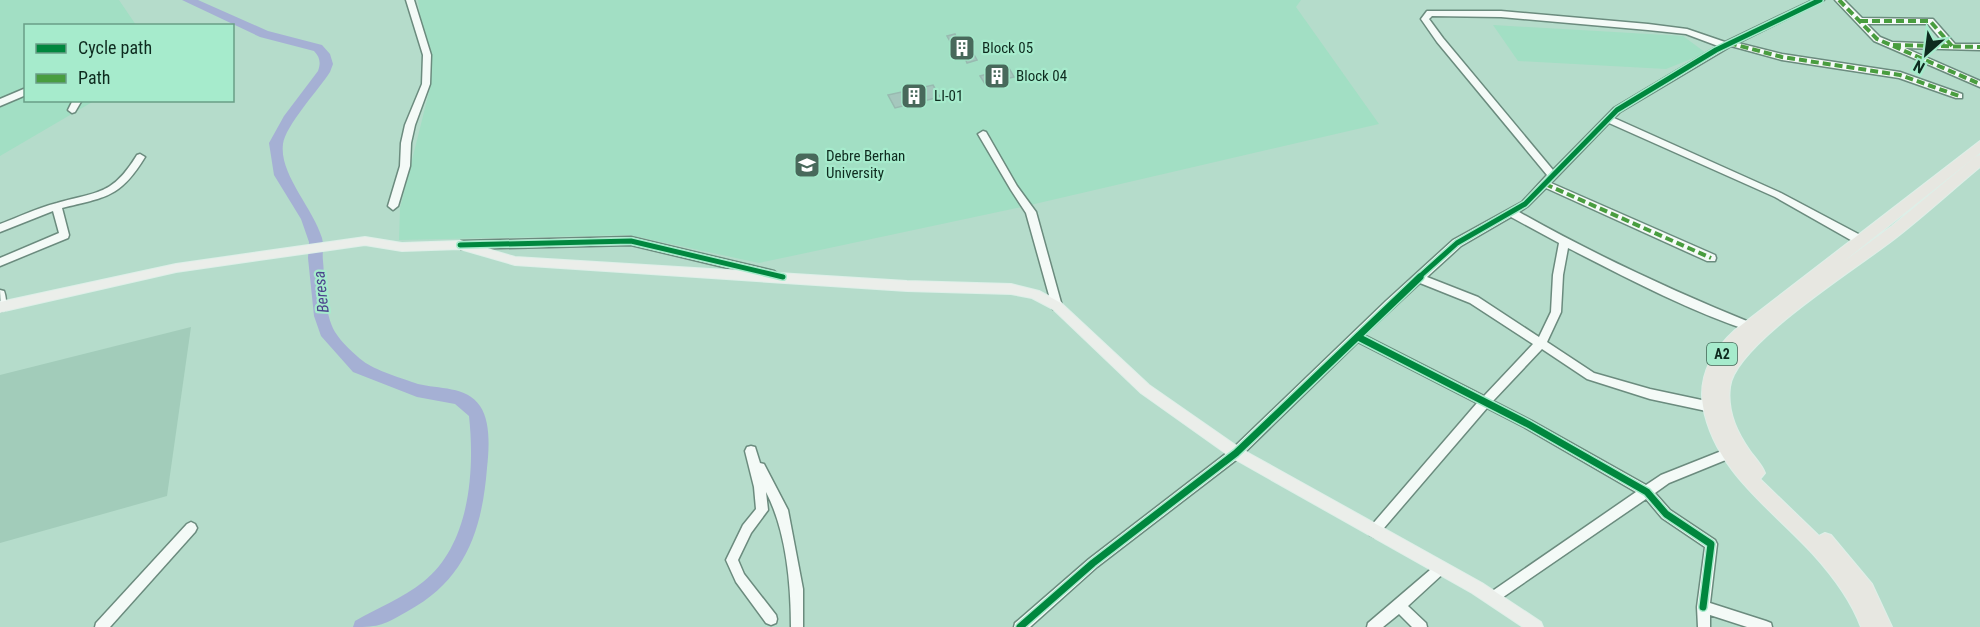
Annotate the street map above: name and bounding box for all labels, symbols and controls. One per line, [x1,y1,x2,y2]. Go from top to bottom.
legend [24,24,234,102]
north arrow [1896,24,1956,84]
building icon: Block 05 [947,33,977,63]
text: Cycle path [78,37,152,58]
place label: Block 05 [982,39,1033,57]
text: N [1910,56,1928,77]
building icon: Block 04 [982,61,1012,91]
text: Path [78,67,111,88]
place label: Block 04 [1016,67,1067,85]
building icon: LI-01 [899,81,929,111]
place label: LI-01 [934,87,963,105]
place label: Debre Berhan University [826,147,905,182]
school or university icon: Debre Berhan University [792,150,822,180]
water label: Beresa [309,270,333,314]
road number: A2 [1707,343,1737,365]

